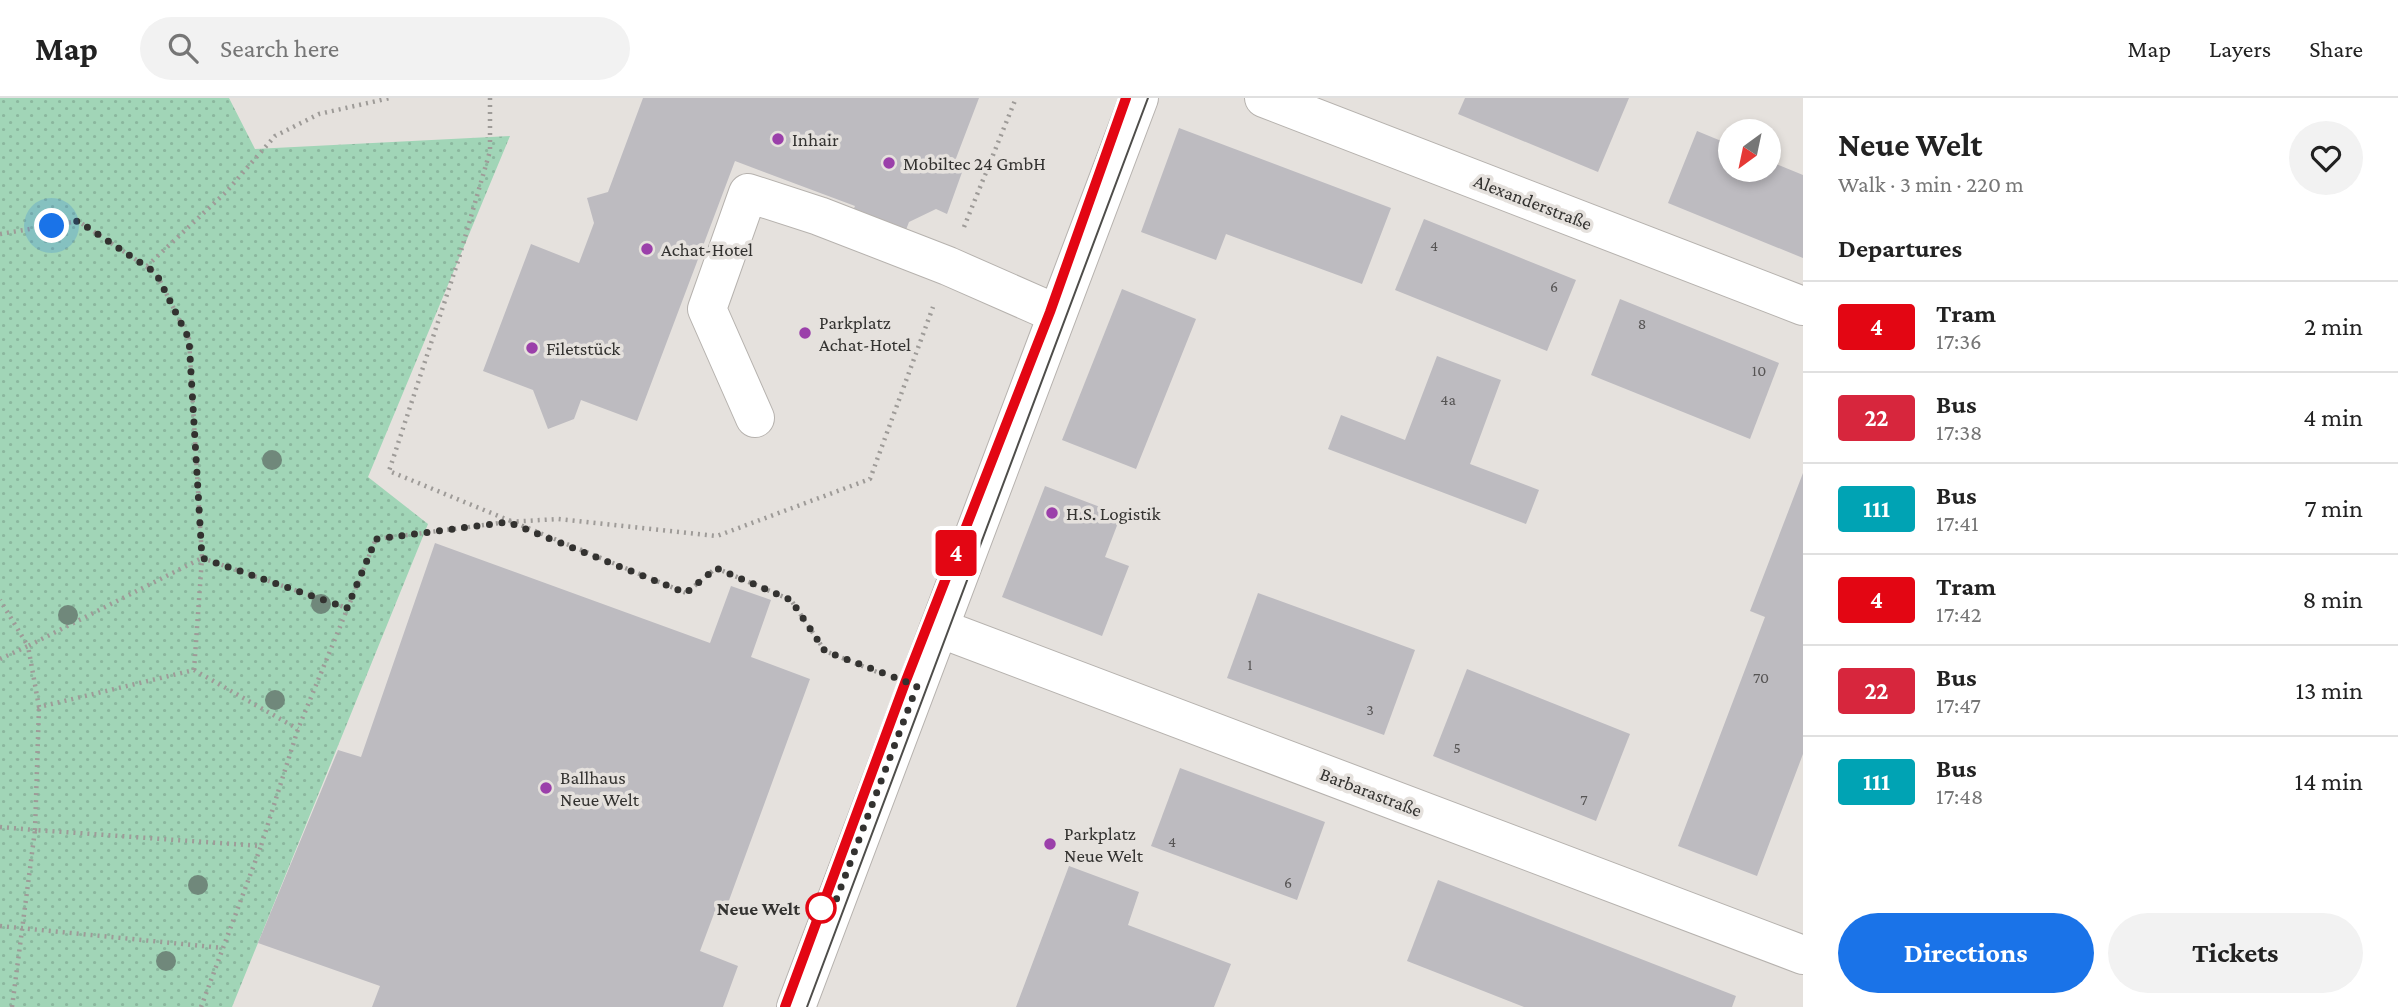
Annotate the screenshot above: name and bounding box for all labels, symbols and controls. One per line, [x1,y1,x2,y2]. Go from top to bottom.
search box [140,17,630,80]
icon: search [164,29,202,67]
text: Map [35,30,98,67]
text: Search here [220,34,339,63]
text: Map [2127,35,2171,62]
text: Layers [2209,35,2271,62]
text: Share [2309,35,2363,62]
north arrow [1718,119,1782,182]
map controls [1718,119,1781,182]
button: heart [2289,121,2363,195]
text: Neue Welt [1838,126,1982,163]
place label: Inhair [792,129,839,150]
marker: Inhair [770,131,786,147]
place label: Mobiltec 24 GmbH [903,153,1046,174]
marker: Mobiltec 24 GmbH [881,155,897,171]
street label: Alexanderstraße [1471,170,1595,234]
text: Walk · 3 min · 220 m [1838,171,2024,197]
your location [34,208,69,243]
text: Departures [1838,234,1962,263]
house number: 4 [1430,237,1438,254]
place label: Achat-Hotel [661,239,753,260]
marker: Achat-Hotel [639,241,655,257]
house number: 6 [1550,278,1558,295]
text: Tram [1936,299,1996,328]
place label: Parkplatz Achat-Hotel [819,312,911,355]
text: 2 min [2304,312,2363,341]
text: 4 [1870,313,1883,340]
house number: 8 [1638,315,1646,332]
marker: Parkplatz Achat-Hotel [797,325,813,341]
text: 17:36 [1936,328,1982,354]
place label: Filetstück [546,338,621,359]
marker: Filetstück [524,340,540,356]
house number: 10 [1752,362,1766,379]
text: Bus [1936,390,1977,419]
house number: 4a [1440,391,1456,408]
text: 4 min [2303,403,2363,432]
text: 22 [1864,404,1889,431]
text: 17:38 [1936,419,1982,445]
text: Bus [1936,481,1977,510]
text: 7 min [2304,494,2363,523]
text: 111 [1863,495,1890,522]
place label: H.S. Logistik [1066,503,1161,524]
marker: H.S. Logistik [1044,505,1060,521]
text: 17:41 [1936,510,1979,536]
line badge: 4 [933,530,979,576]
text: 4 [950,539,962,566]
text: Tram [1936,572,1996,601]
text: 8 min [2302,585,2363,614]
text: 4 [1870,586,1883,613]
text: 17:42 [1936,601,1982,627]
house number: 1 [1247,656,1253,673]
text: Bus [1936,663,1977,692]
house number: 70 [1753,669,1769,686]
text: 13 min [2295,676,2363,705]
text: 22 [1864,677,1889,704]
text: 17:47 [1936,692,1981,718]
house number: 3 [1366,701,1374,718]
house number: 5 [1453,739,1461,756]
text: Bus [1936,754,1977,783]
street label: Barbarastraße [1317,763,1425,821]
place label: Ballhaus Neue Welt [560,767,640,810]
text: 14 min [2295,767,2363,796]
text: 111 [1863,768,1890,795]
marker: Ballhaus Neue Welt [538,780,554,796]
text: 17:48 [1936,783,1983,809]
house number: 7 [1580,791,1588,808]
place label: Parkplatz Neue Welt [1064,823,1144,866]
house number: 4 [1168,833,1176,850]
marker: Parkplatz Neue Welt [1042,836,1058,852]
house number: 6 [1284,874,1292,891]
marker: Neue Welt [806,893,836,923]
place label: Neue Welt [717,898,800,919]
button: Directions [1838,913,2094,993]
button: Tickets [2108,913,2363,993]

